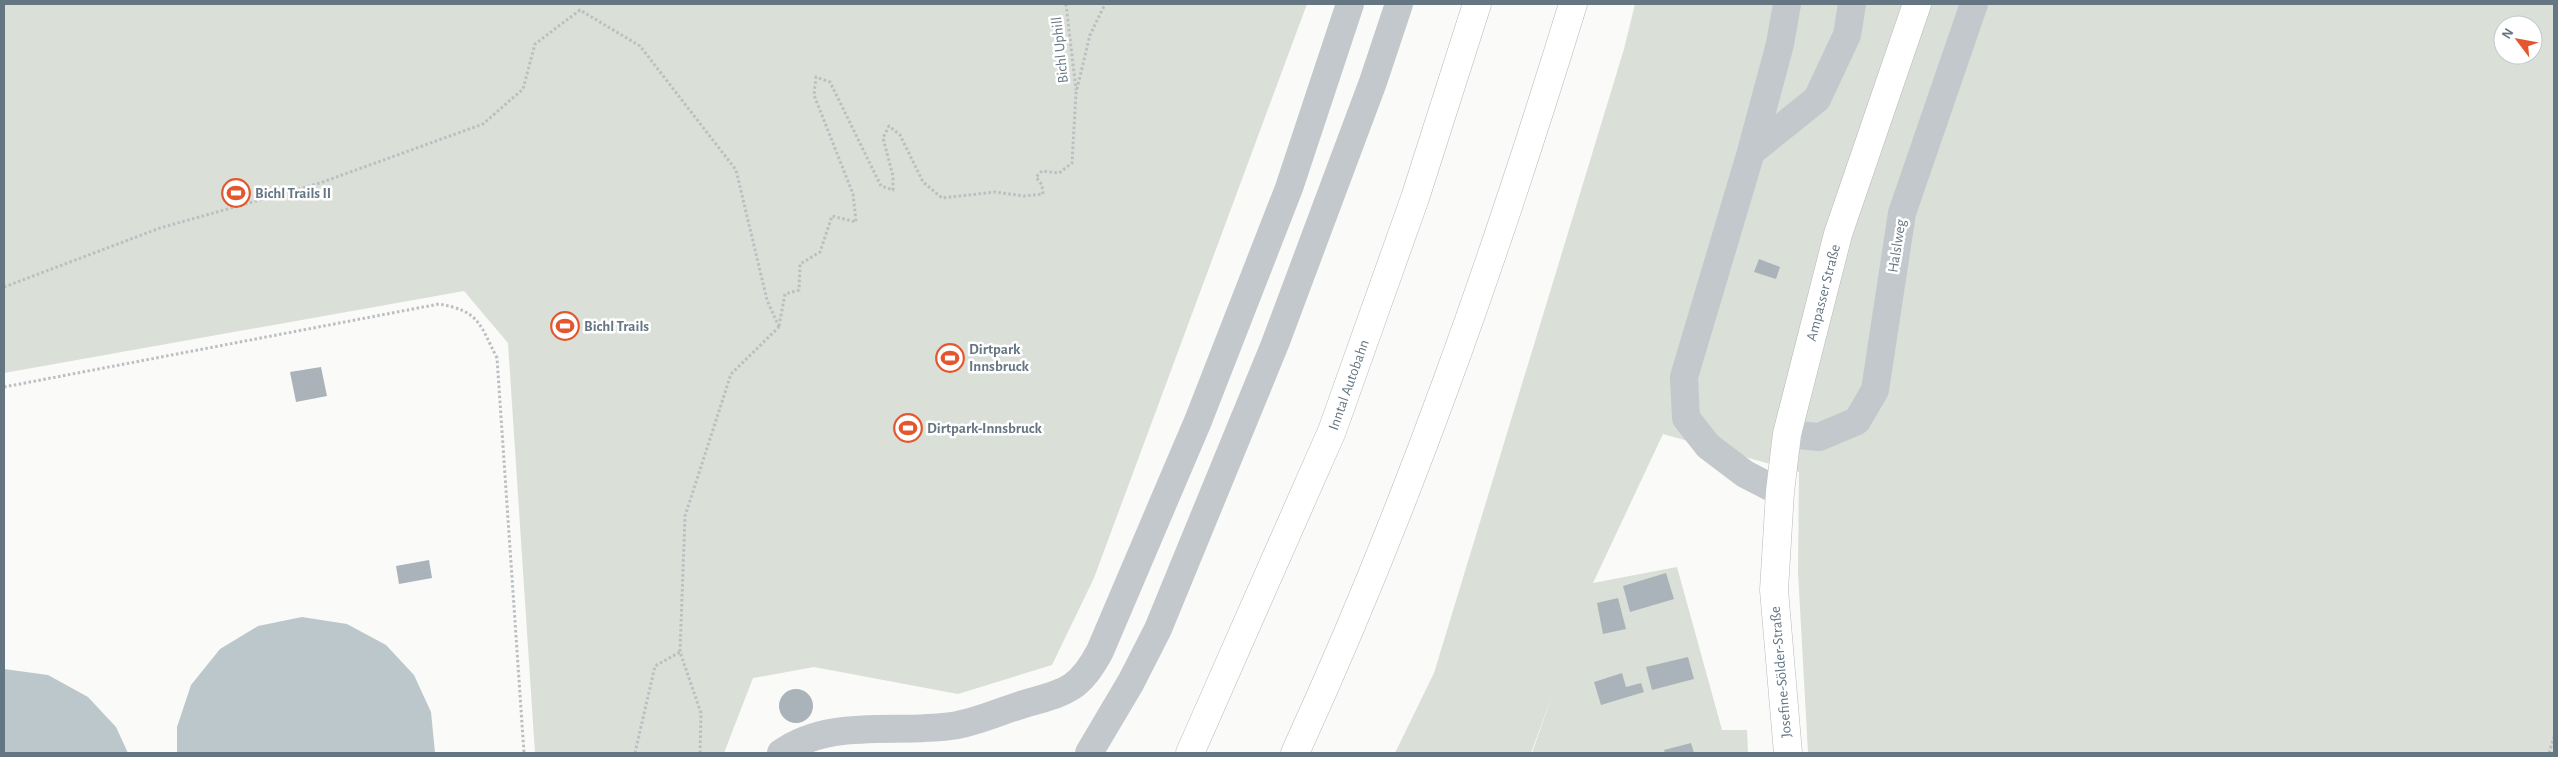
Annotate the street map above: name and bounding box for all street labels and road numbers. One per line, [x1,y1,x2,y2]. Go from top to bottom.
street label: Bichl Uphill [1049,16,1071,84]
street label: Halslweg [1885,218,1909,274]
street label: Ampasser Straße [1803,243,1843,343]
street label: Inntal Autobahn [1325,337,1372,432]
street label: Josefine-Sölder-Straße [1768,606,1794,738]

